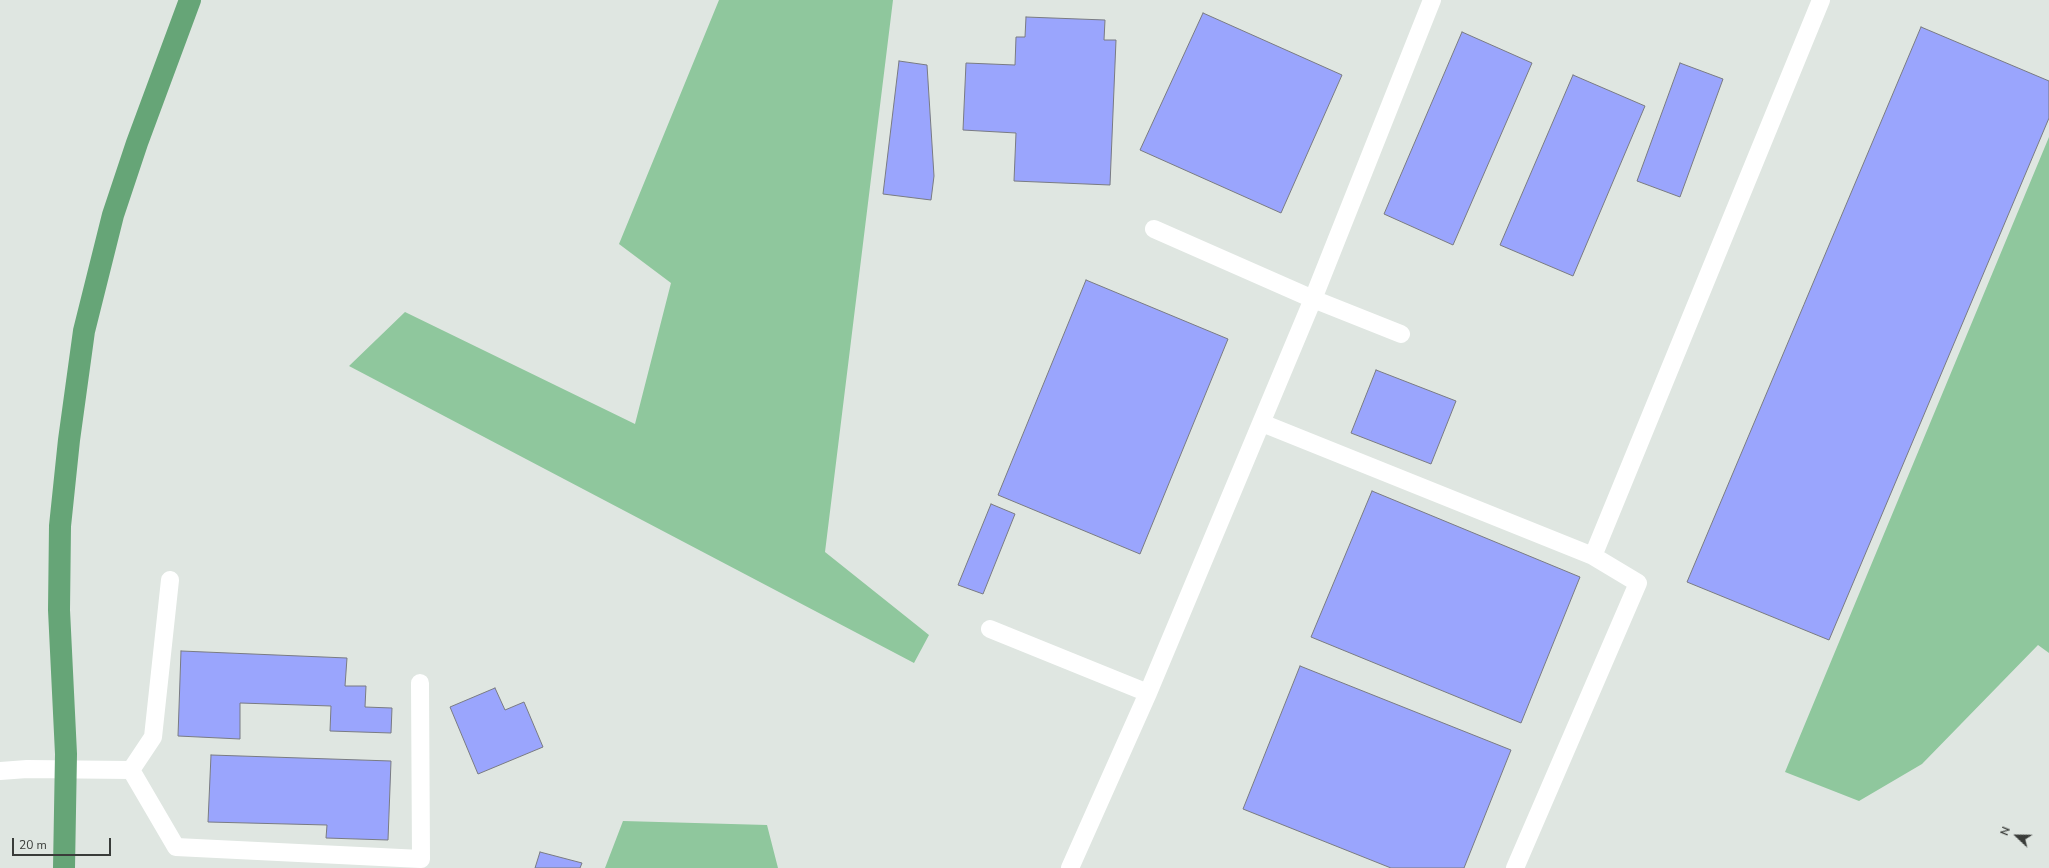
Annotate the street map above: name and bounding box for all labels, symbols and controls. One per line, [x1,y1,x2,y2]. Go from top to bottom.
north arrow [1997,816,2037,856]
text: N [1997,825,2014,838]
scale bar [14,830,113,856]
text: 20 m [19,837,47,853]

